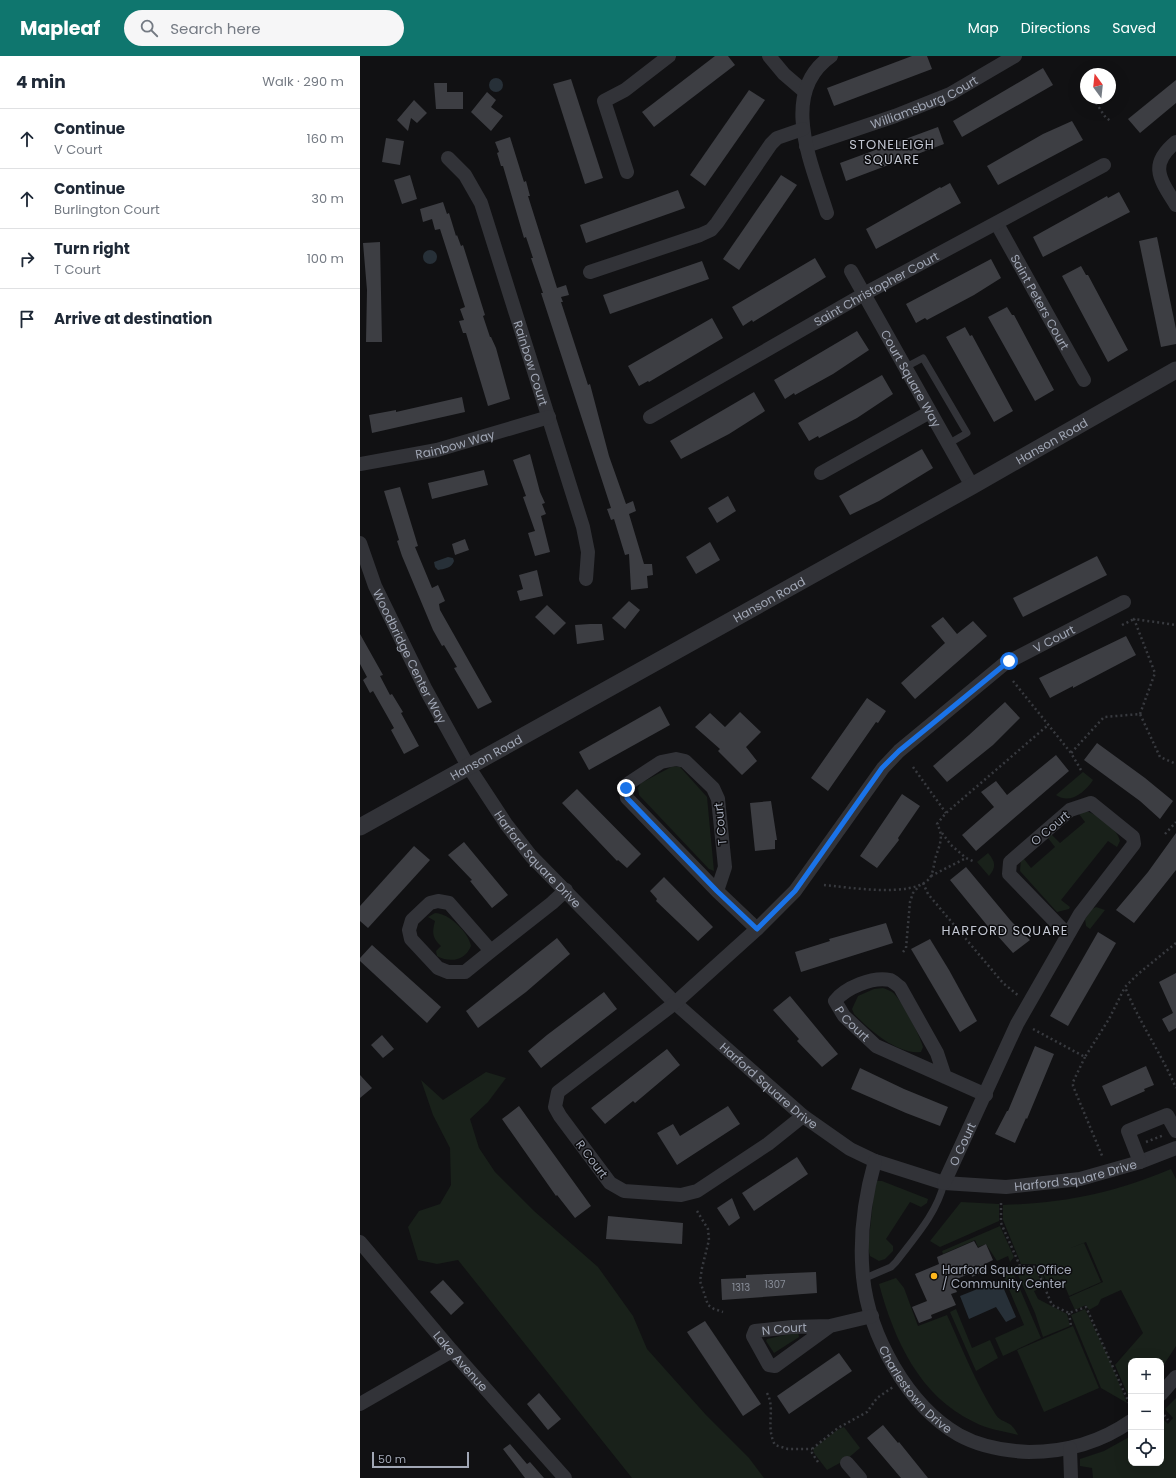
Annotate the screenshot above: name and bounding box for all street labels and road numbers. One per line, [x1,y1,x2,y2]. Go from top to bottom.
street label: Williamsburg Court [868,71,981,132]
street label: Saint Christopher Court [810,247,942,330]
street label: Saint Peters Court [1007,251,1074,353]
street label: Rainbow Court [510,318,553,408]
street label: Court Square Way [877,326,946,430]
street label: Hanson Road [1012,414,1091,468]
street label: Rainbow Way [414,425,497,462]
street label: Hanson Road [730,572,808,626]
street label: Woodbridge Center Way [369,586,451,726]
street label: V Court [1030,620,1078,656]
street label: Hanson Road [447,730,525,784]
street label: T Court [709,802,731,846]
street label: Harford Square Drive [491,807,585,911]
street label: O Court [1027,807,1073,849]
street label: P Court [831,1002,874,1045]
street label: Harford Square Drive [716,1038,822,1133]
street label: O Court [945,1119,979,1168]
street label: R Court [572,1136,612,1182]
street label: Harford Square Drive [1013,1155,1139,1195]
street label: N Court [761,1318,807,1339]
street label: Lake Avenue [430,1327,492,1395]
street label: Charlestown Drive [875,1342,956,1437]

